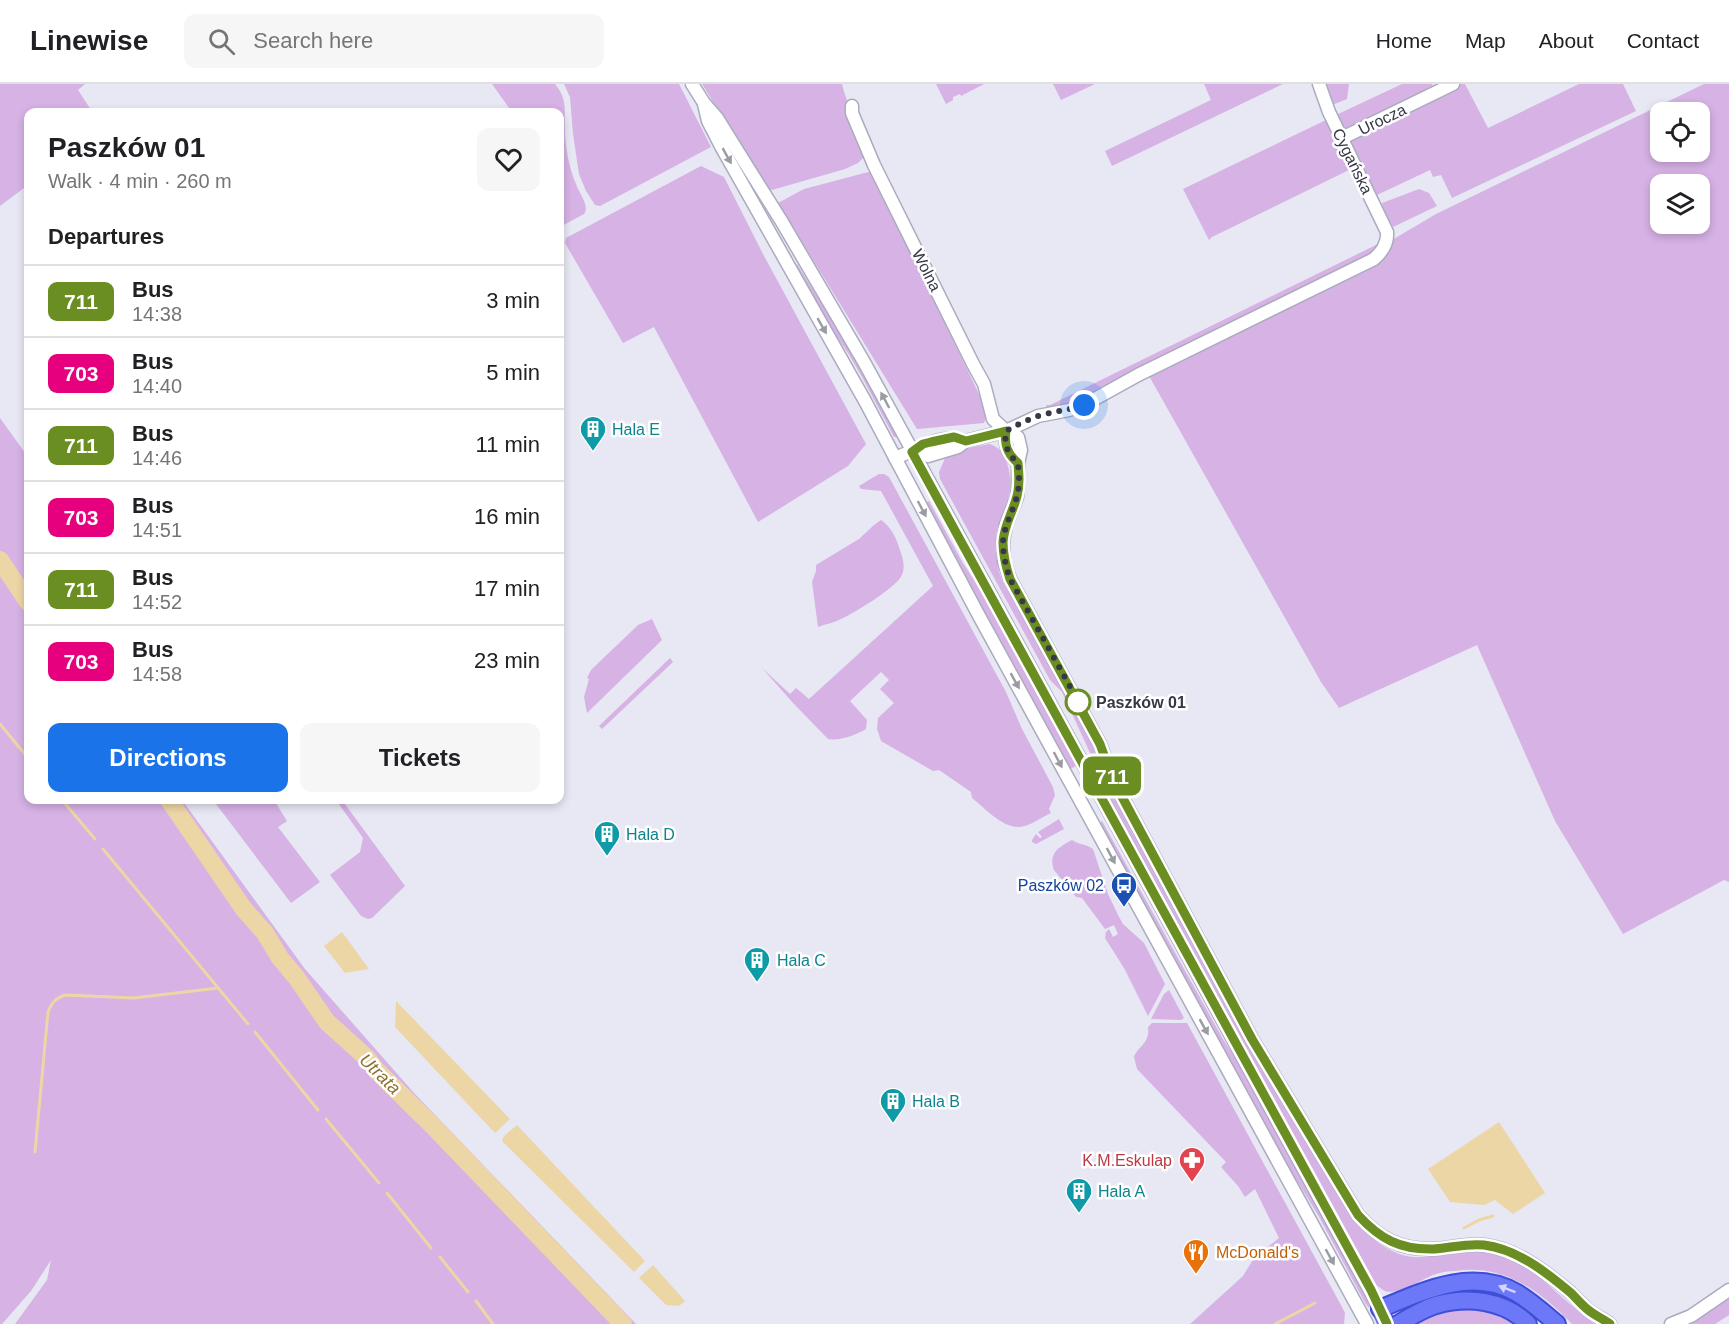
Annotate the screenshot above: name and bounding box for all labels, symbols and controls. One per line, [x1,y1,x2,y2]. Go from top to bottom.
search box [184,14,604,68]
text: Linewise [30,25,148,56]
icon: search [205,25,238,58]
text: Search here [253,28,373,53]
text: Home [1376,29,1432,52]
text: Map [1465,29,1506,52]
text: About [1539,29,1594,52]
text: Contact [1627,29,1699,52]
street label: Urocza [1356,101,1409,138]
map controls [1650,102,1710,234]
button: locate [1650,102,1710,162]
street label: Cygańska [1329,126,1376,197]
button: heart [477,128,540,191]
text: Paszków 01 [48,132,205,163]
one-way arrow [722,148,732,165]
text: Walk · 4 min · 260 m [48,170,232,192]
button: layers [1650,174,1710,234]
text: Departures [48,224,164,249]
street label: Wolna [909,246,944,294]
text: Bus [132,277,174,302]
text: 3 min [486,288,540,313]
text: 711 [64,290,98,313]
text: 14:38 [132,303,182,325]
one-way arrow [817,318,828,334]
text: Bus [132,349,174,374]
text: 5 min [486,360,540,385]
text: 703 [63,362,99,385]
text: 14:40 [132,375,182,397]
your location [1069,390,1099,420]
one-way arrow [880,391,890,408]
building icon: Hala E [578,414,608,452]
text: Bus [132,421,174,446]
place label: Hala E [612,421,660,438]
text: 11 min [476,432,540,457]
text: 711 [64,434,98,457]
text: 14:46 [132,447,182,469]
text: Bus [132,493,174,518]
one-way arrow [917,501,927,518]
text: 16 min [474,504,540,529]
text: 703 [63,506,99,529]
text: 14:51 [132,519,182,541]
text: Bus [132,565,174,590]
text: 17 min [474,576,540,601]
text: 711 [64,578,98,601]
text: 14:52 [132,591,182,613]
text: Bus [132,637,174,662]
text: 23 min [474,648,540,673]
text: 703 [63,650,99,673]
text: 14:58 [132,663,182,685]
one-way arrow [1010,673,1020,690]
marker: Paszków 01 [1065,689,1091,715]
place label: Paszków 01 [1096,694,1186,711]
button: Directions [48,723,288,792]
button: Tickets [300,723,540,792]
one-way arrow [1053,752,1063,769]
line badge: 711 [1078,756,1146,796]
text: 711 [1095,765,1129,788]
building icon: Hala D [592,819,622,857]
place label: Hala D [626,826,675,843]
one-way arrow [1105,847,1115,865]
bus stop icon: Paszków 02 [1109,870,1139,908]
place label: Paszków 02 [1018,877,1104,894]
building icon: Hala C [742,945,772,983]
place label: Hala C [777,952,826,969]
one-way arrow [1199,1019,1209,1036]
water label: Utrata [355,1050,405,1098]
building icon: Hala B [878,1086,908,1124]
place label: Hala B [912,1093,960,1110]
pharmacy icon: K.M.Eskulap [1177,1145,1207,1183]
place label: K.M.Eskulap [1082,1152,1172,1169]
building icon: Hala A [1064,1176,1094,1214]
place label: Hala A [1098,1183,1145,1200]
restaurant icon: McDonald's [1181,1237,1211,1275]
place label: McDonald's [1216,1244,1299,1261]
one-way arrow [1325,1249,1335,1266]
one-way arrow [1497,1284,1515,1294]

